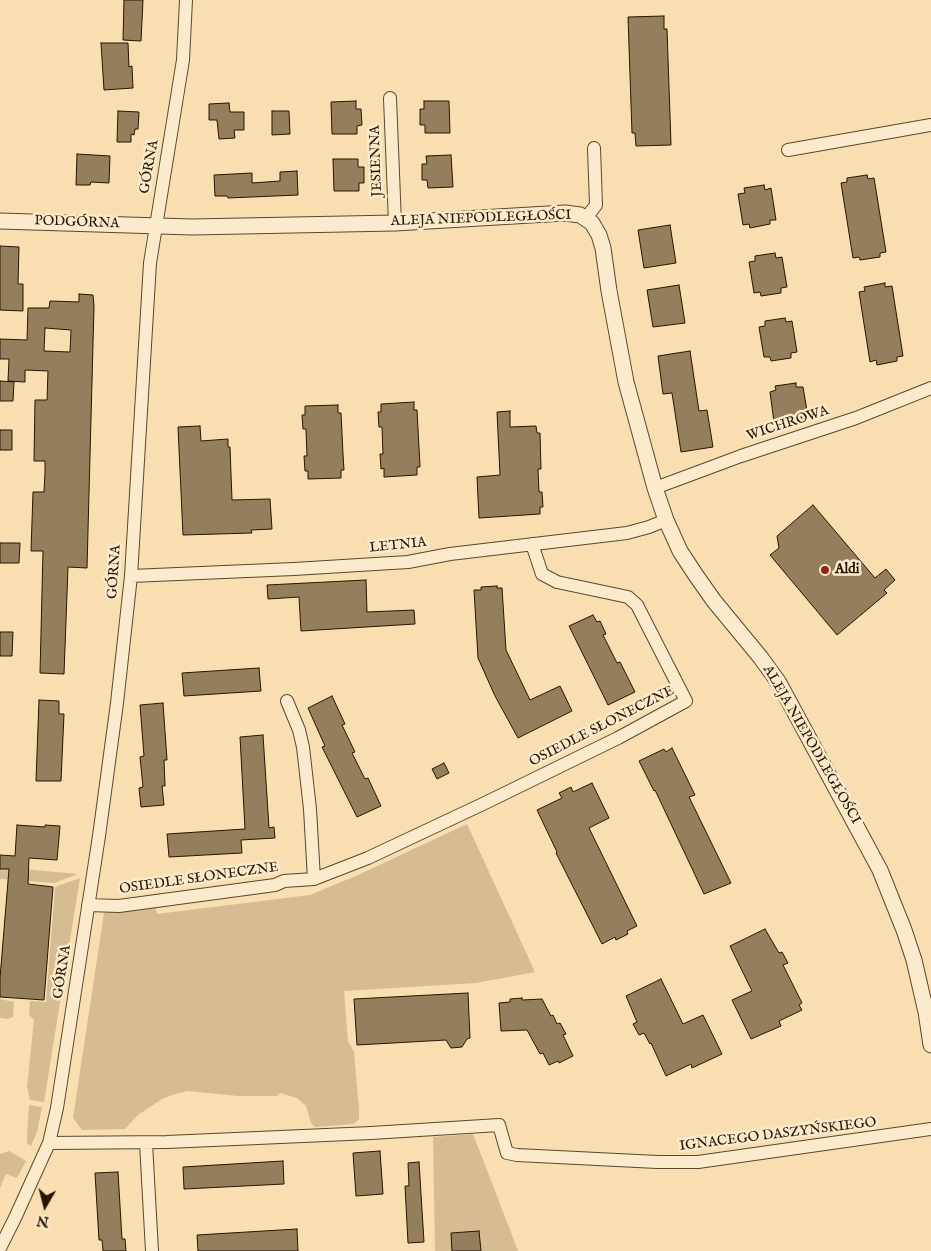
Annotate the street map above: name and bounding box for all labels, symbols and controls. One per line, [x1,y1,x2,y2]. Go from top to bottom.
street label: JESIENNA [367,125,387,197]
street label: GÓRNA [137,139,163,195]
street label: ALEJA NIEPODLEGŁOŚCI [390,207,572,231]
street label: PODGÓRNA [34,213,120,233]
street label: WICHROWA [745,403,831,445]
street label: LETNIA [368,535,428,557]
street label: GÓRNA [105,544,125,600]
place label: Aldi [835,562,859,578]
marker: Aldi [819,564,831,576]
street label: ALEJA NIEPODLEGŁOŚCI [759,663,863,827]
street label: OSIEDLE SŁONECZNE [527,683,677,771]
street label: OSIEDLE SŁONECZNE [118,860,280,898]
street label: GÓRNA [50,944,76,1000]
street label: IGNACEGO DASZYŃSKIEGO [679,1115,877,1155]
north arrow [20,1181,70,1231]
text: N [36,1211,50,1231]

